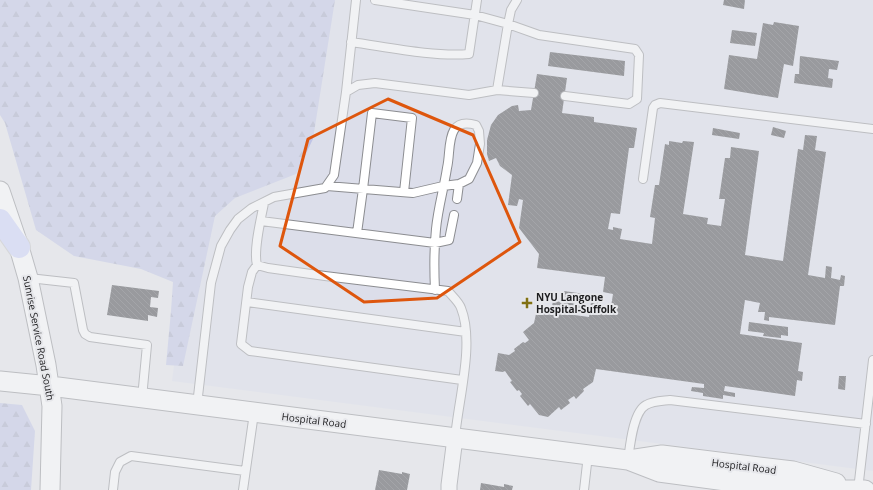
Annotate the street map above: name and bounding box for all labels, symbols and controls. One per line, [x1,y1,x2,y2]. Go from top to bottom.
street label: Sunrise Service Road South [20,274,58,402]
place label: NYU Langone Hospital-Suffolk [536,290,617,316]
marker: NYU Langone Hospital-Suffolk [521,297,533,309]
street label: Hospital Road [281,409,347,431]
street label: Hospital Road [711,455,777,477]

